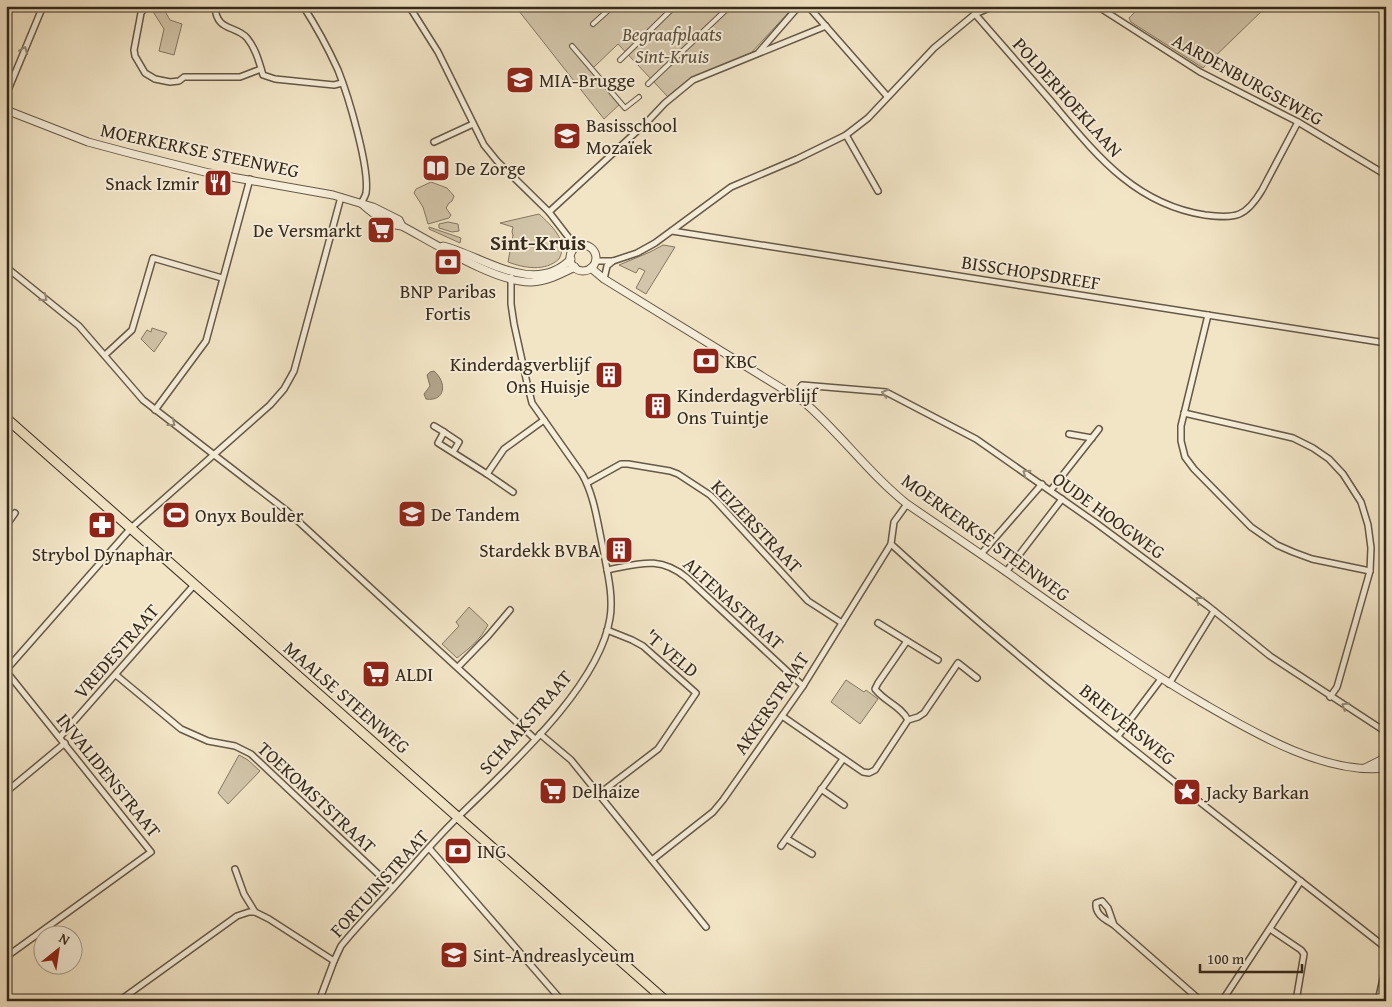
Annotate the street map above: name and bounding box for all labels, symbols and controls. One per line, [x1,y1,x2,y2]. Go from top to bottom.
park label: Begraafplaats Sint-Kruis [621,20,722,70]
street label: AARDENBURGSEWEG [1167,26,1329,132]
street label: POLDERHOEKLAAN [1006,31,1130,163]
one-way arrow [19,47,29,55]
school or university icon: MIA-Brugge [505,65,535,95]
place label: MIA-Brugge [539,66,635,94]
place label: Basisschool Mozaïek [586,111,677,161]
street label: MOERKERKSE STEENWEG [98,115,302,185]
school or university icon: Basisschool Mozaïek [552,121,582,151]
library icon: De Zorge [421,153,451,183]
place label: De Zorge [455,154,526,182]
restaurant icon: Snack Izmir [203,168,233,198]
place label: Snack Izmir [105,169,199,197]
supermarket icon: De Versmarkt [366,215,396,245]
place label: De Versmarkt [253,216,362,244]
district label: Sint-Kruis [490,227,586,258]
bank icon: BNP Paribas Fortis [433,247,463,277]
street label: BISSCHOPSDREEF [960,247,1102,297]
place label: BNP Paribas Fortis [400,277,496,327]
one-way arrow [38,292,47,300]
bank icon: KBC [691,346,721,376]
place label: KBC [725,347,757,375]
place label: Kinderdagverblijf Ons Huisje [450,350,592,400]
building icon: Kinderdagverblijf Ons Huisje [594,360,624,390]
place label: Kinderdagverblijf Ons Tuintje [677,381,819,431]
one-way arrow [881,389,890,399]
building icon: Kinderdagverblijf Ons Tuintje [643,391,673,421]
one-way arrow [166,418,175,426]
street label: OUDE HOOGWEG [1047,465,1171,565]
street label: MOERKERKSE STEENWEG [896,466,1076,608]
one-way arrow [1022,470,1032,479]
street label: KEIZERSTRAAT [705,473,809,579]
school or university icon: De Tandem [397,499,427,529]
sports icon: Onyx Boulder [161,500,191,530]
place label: De Tandem [431,500,520,528]
place label: Onyx Boulder [195,501,304,529]
pharmacy icon: Strybol Dynaphar [87,510,117,540]
building icon: Stardekk BVBA [604,535,634,565]
place label: Stardekk BVBA [479,536,600,564]
place label: Strybol Dynaphar [32,540,173,568]
street label: ALTENASTRAAT [677,550,791,656]
street label: VREDESTRAAT [67,597,165,705]
one-way arrow [1195,597,1205,606]
street label: 'T VELD [639,622,705,684]
street label: MAALSE STEENWEG [278,634,416,760]
street label: AKKERSTRAAT [726,646,816,760]
supermarket icon: ALDI [361,659,391,689]
place label: ALDI [395,660,433,688]
street label: SCHAAKSTRAAT [472,663,578,780]
street label: BRIEVERSWEG [1074,676,1182,772]
one-way arrow [1341,703,1350,712]
street label: INVALIDENSTRAAT [50,707,168,843]
street label: TOEKOMSTSTRAAT [251,735,383,860]
supermarket icon: Delhaize [538,776,568,806]
place label: Delhaize [572,777,640,805]
place icon: Jacky Barkan [1172,777,1202,807]
place label: Jacky Barkan [1204,778,1310,806]
street label: FORTUINSTRAAT [323,823,435,943]
bank icon: ING [443,836,473,866]
place label: ING [477,837,506,865]
north arrow [32,924,82,974]
text: N [55,928,74,950]
school or university icon: Sint-Andreaslyceum [439,940,469,970]
place label: Sint-Andreaslyceum [473,941,635,969]
scale bar [1200,942,1302,974]
text: 100 m [1207,948,1245,969]

